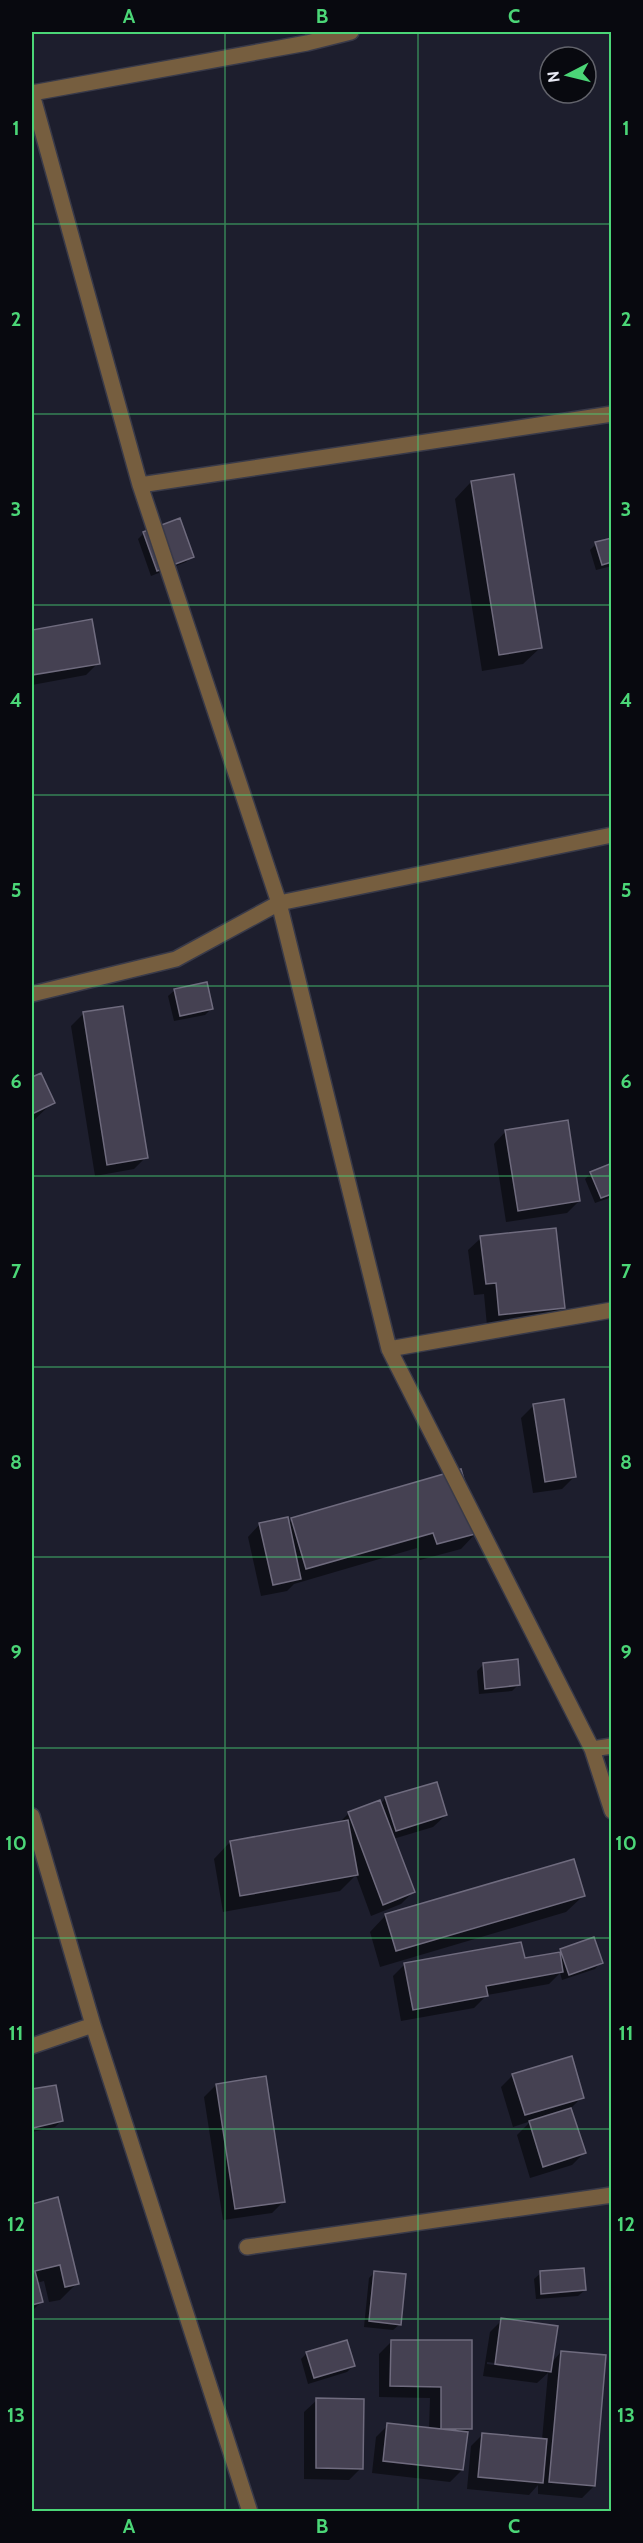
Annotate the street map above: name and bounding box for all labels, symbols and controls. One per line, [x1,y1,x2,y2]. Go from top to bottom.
text: A [123,4,136,28]
text: B [316,4,328,28]
text: C [508,4,520,28]
north arrow [538,45,598,105]
text: N [543,70,564,84]
text: 1 [12,116,20,140]
text: 1 [622,116,630,140]
text: 2 [11,307,21,331]
text: 2 [621,307,631,331]
text: 3 [11,497,21,521]
text: 3 [621,497,631,521]
text: 4 [10,688,22,712]
text: 4 [620,688,632,712]
text: 5 [11,878,21,902]
text: 5 [621,878,631,902]
text: 6 [10,1069,22,1093]
text: 6 [620,1069,632,1093]
text: 7 [11,1259,22,1283]
text: 7 [621,1259,632,1283]
text: 8 [10,1450,22,1474]
text: 8 [620,1450,632,1474]
text: 9 [10,1640,22,1664]
text: 9 [620,1640,632,1664]
text: 10 [5,1831,27,1855]
text: 10 [615,1831,637,1855]
text: 11 [9,2021,23,2045]
text: 11 [619,2021,633,2045]
text: 12 [7,2212,25,2236]
text: 12 [617,2212,635,2236]
text: 13 [7,2403,25,2427]
text: 13 [617,2403,635,2427]
text: A [123,2514,136,2538]
text: B [316,2514,328,2538]
text: C [508,2514,520,2538]

